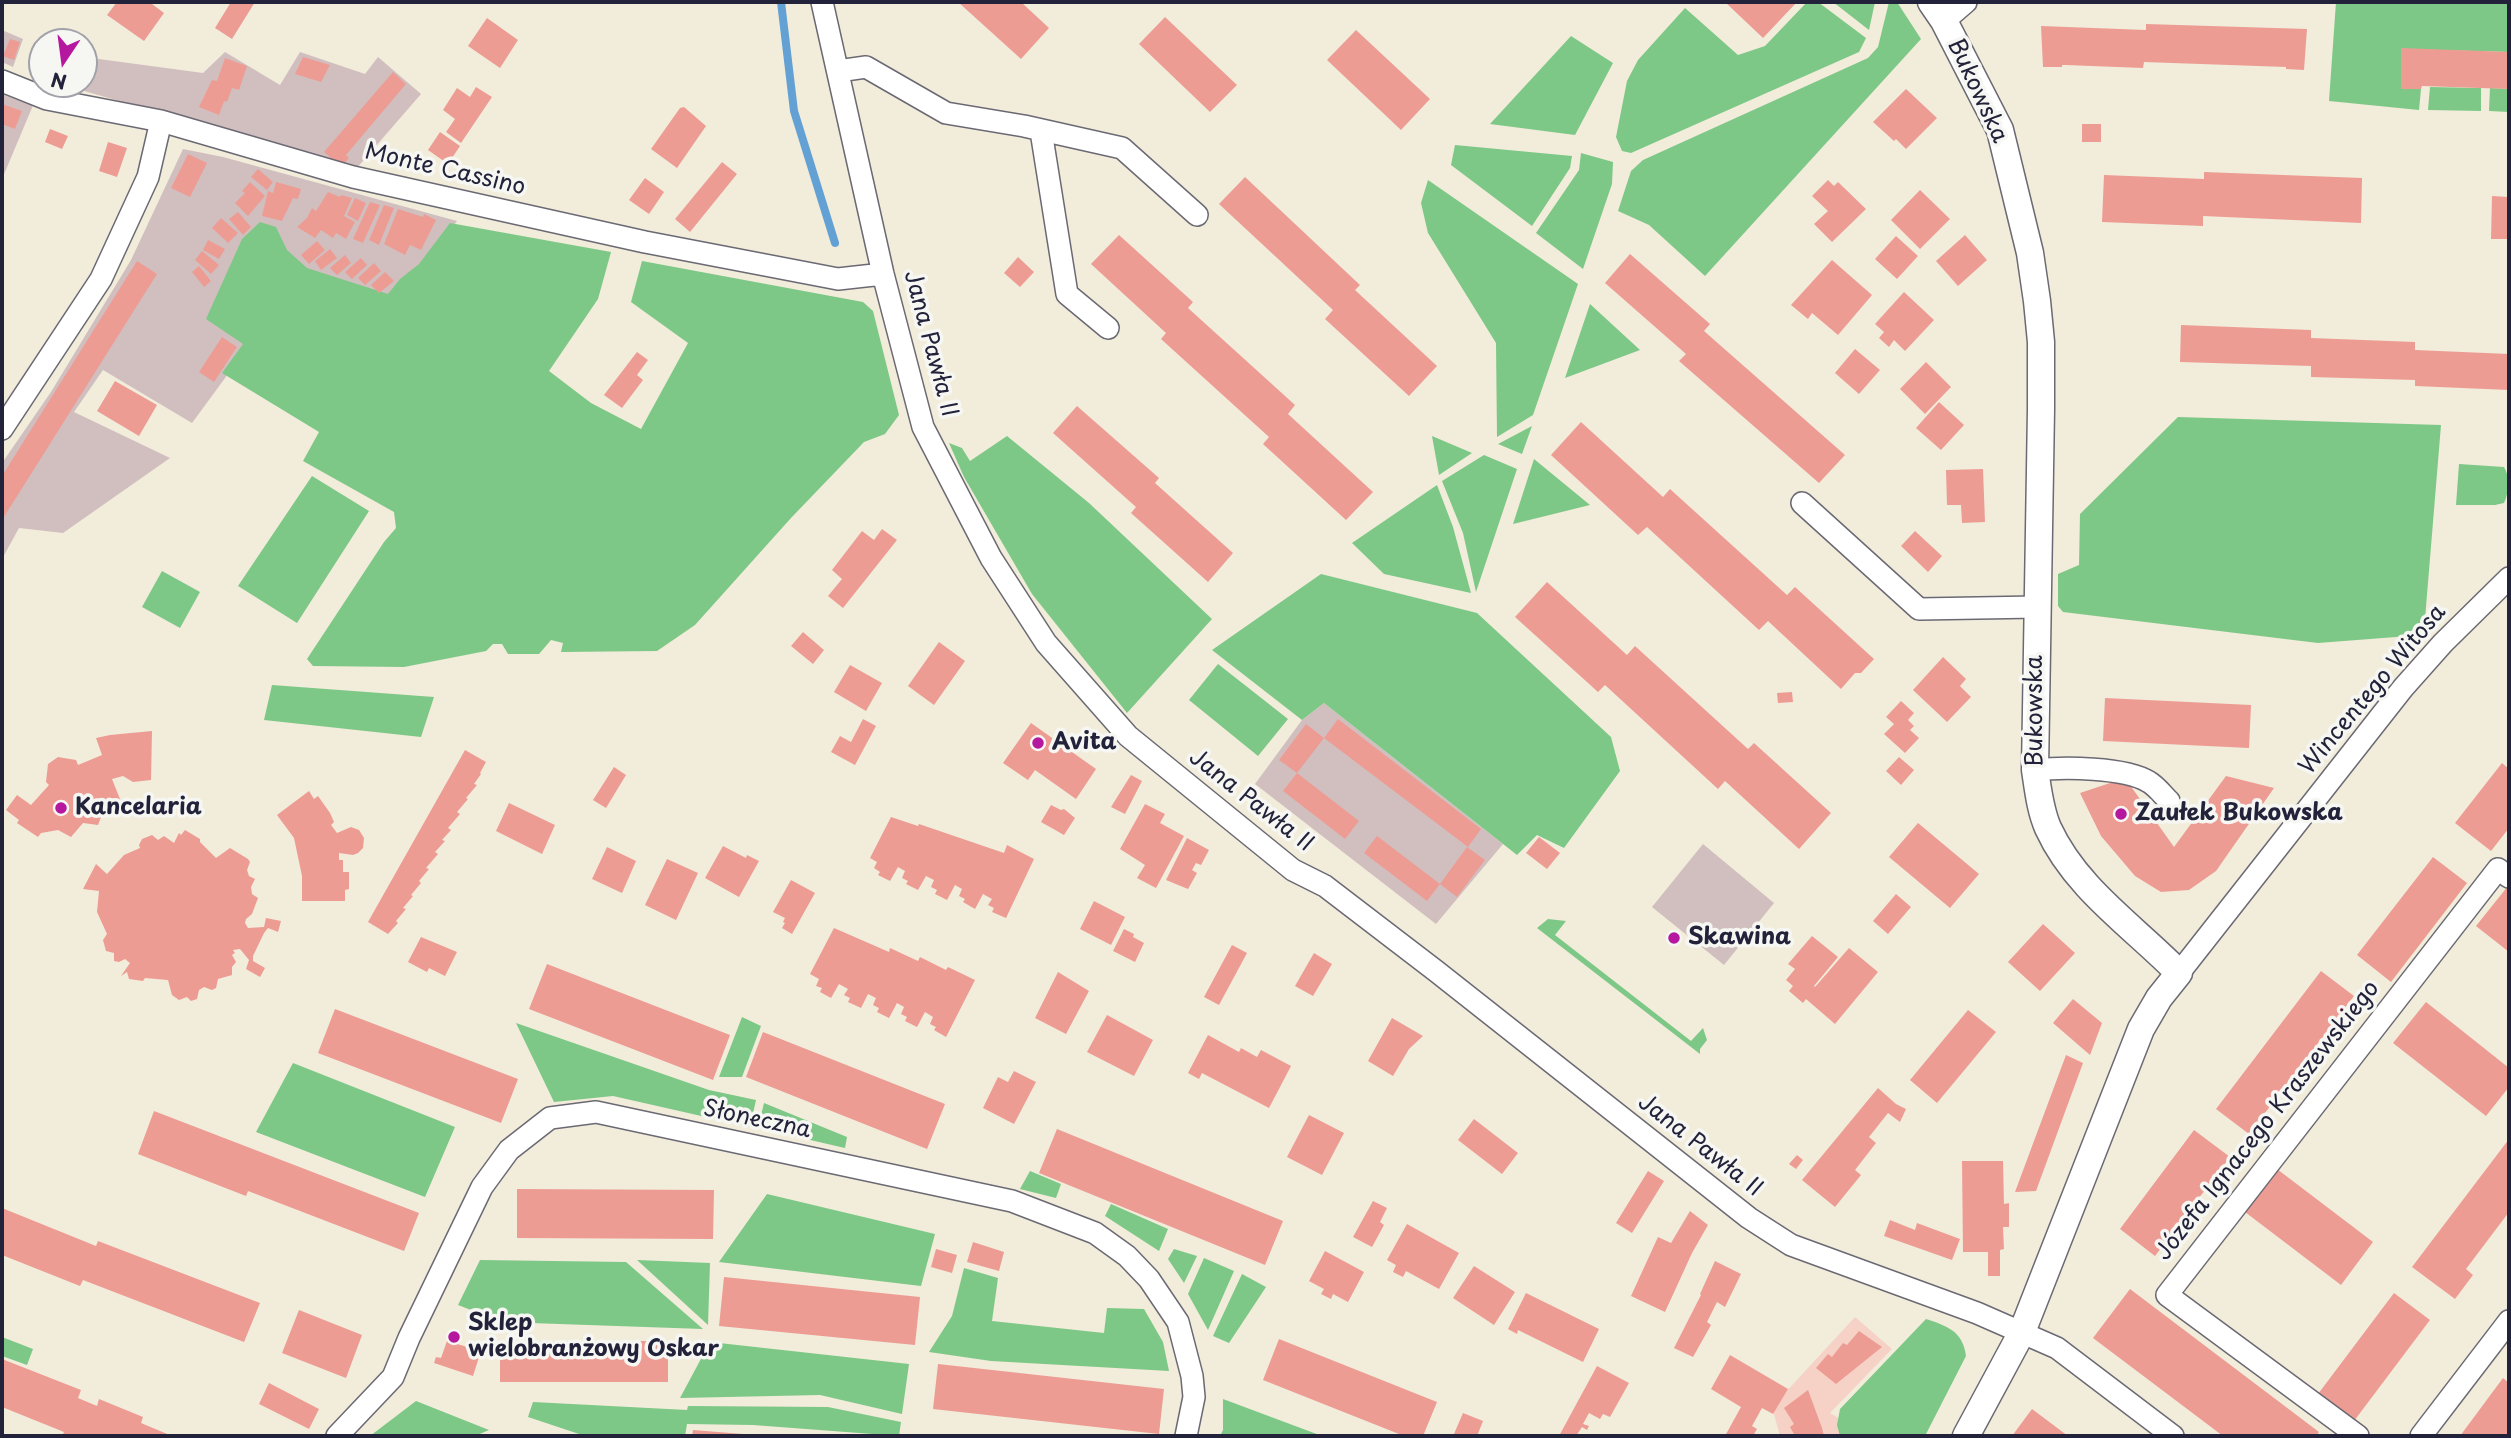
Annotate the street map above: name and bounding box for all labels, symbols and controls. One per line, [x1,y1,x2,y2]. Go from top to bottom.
north arrow [28,28,98,98]
street label: Bukowska [1941,35,2013,147]
text: N [48,66,69,97]
street label: Monte Cassino [362,138,528,202]
street label: Jana Pawła II [897,268,963,420]
street label: Wincentego Witosa [2294,599,2452,781]
street label: Bukowska [2022,655,2050,767]
place label: Avita [1052,729,1117,757]
marker: Avita [1030,735,1046,751]
street label: Jana Pawła II [1183,744,1319,858]
place label: Kancelaria [75,794,202,822]
marker: Kancelaria [53,800,69,816]
place label: Zaułek Bukowska [2135,800,2343,828]
marker: Zaułek Bukowska [2113,806,2129,822]
place label: Skawina [1688,924,1791,952]
marker: Skawina [1666,930,1682,946]
street label: Józefa Ignacego Kraszewskiego [2150,976,2386,1266]
street label: Jana Pawła II [1632,1089,1768,1203]
street label: Słoneczna [701,1095,813,1145]
place label: Sklep wielobranżowy Oskar [468,1310,719,1364]
marker: Sklep wielobranżowy Oskar [446,1329,462,1345]

